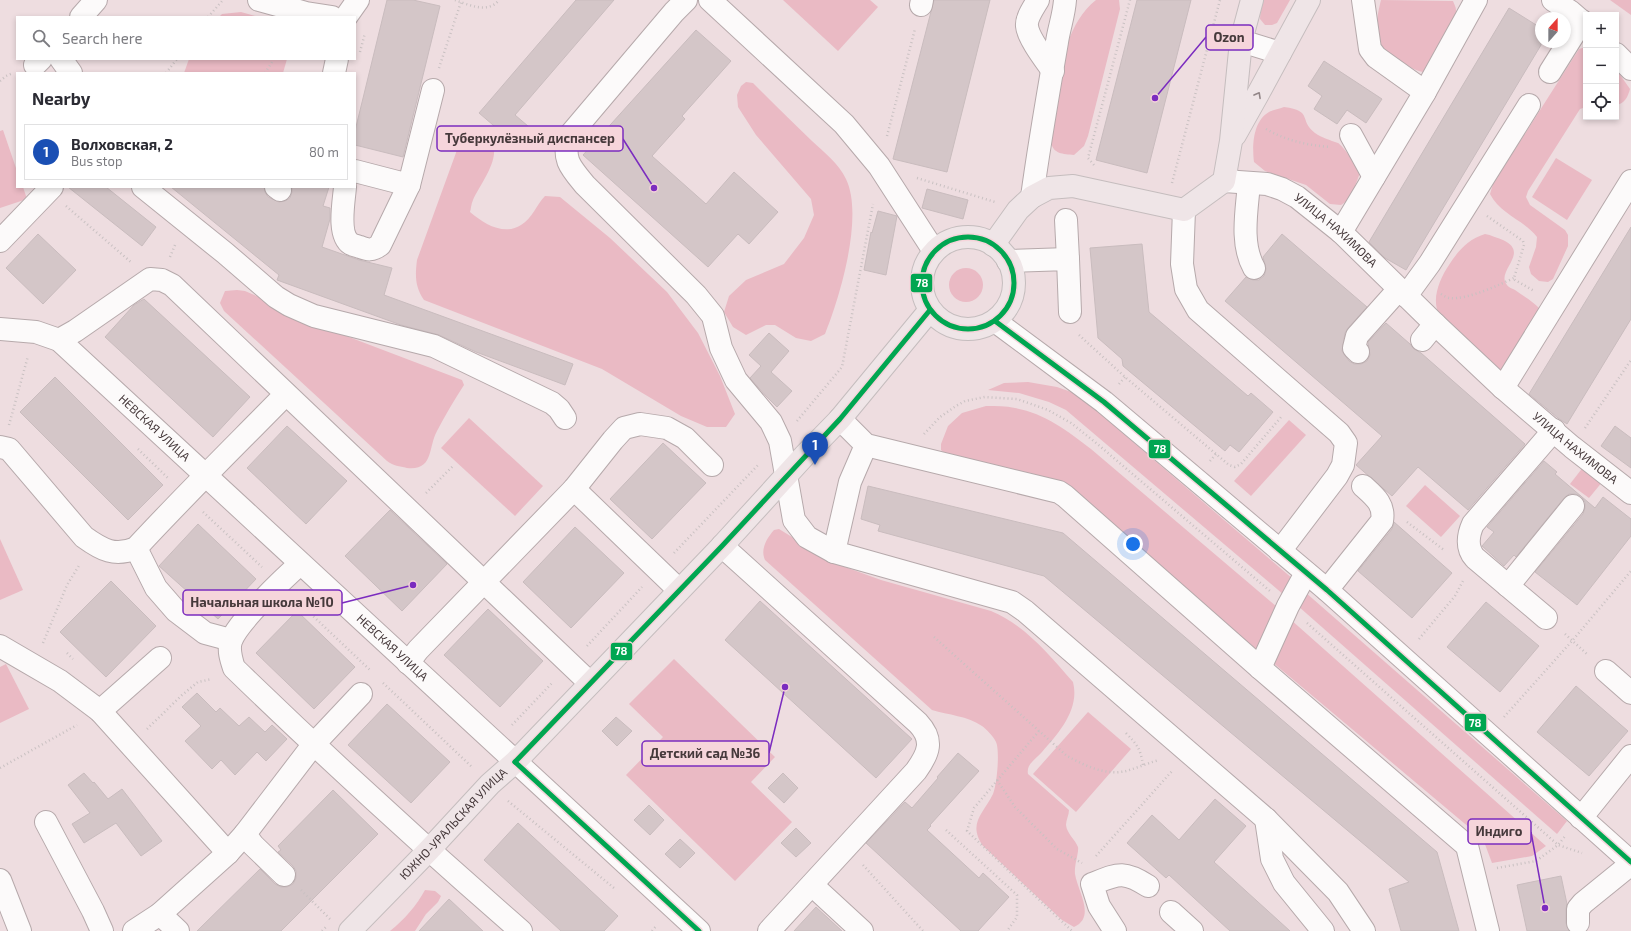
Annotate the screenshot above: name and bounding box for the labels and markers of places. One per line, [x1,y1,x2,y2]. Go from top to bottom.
callout: Ozon [1206,25,1253,50]
callout: Туберкулёзный диспансер [437,126,623,151]
pin: 1 [802,432,828,465]
callout: Начальная школа №10 [183,590,342,615]
callout: Детский сад №36 [642,741,769,766]
callout: Индиго [1468,819,1531,844]

